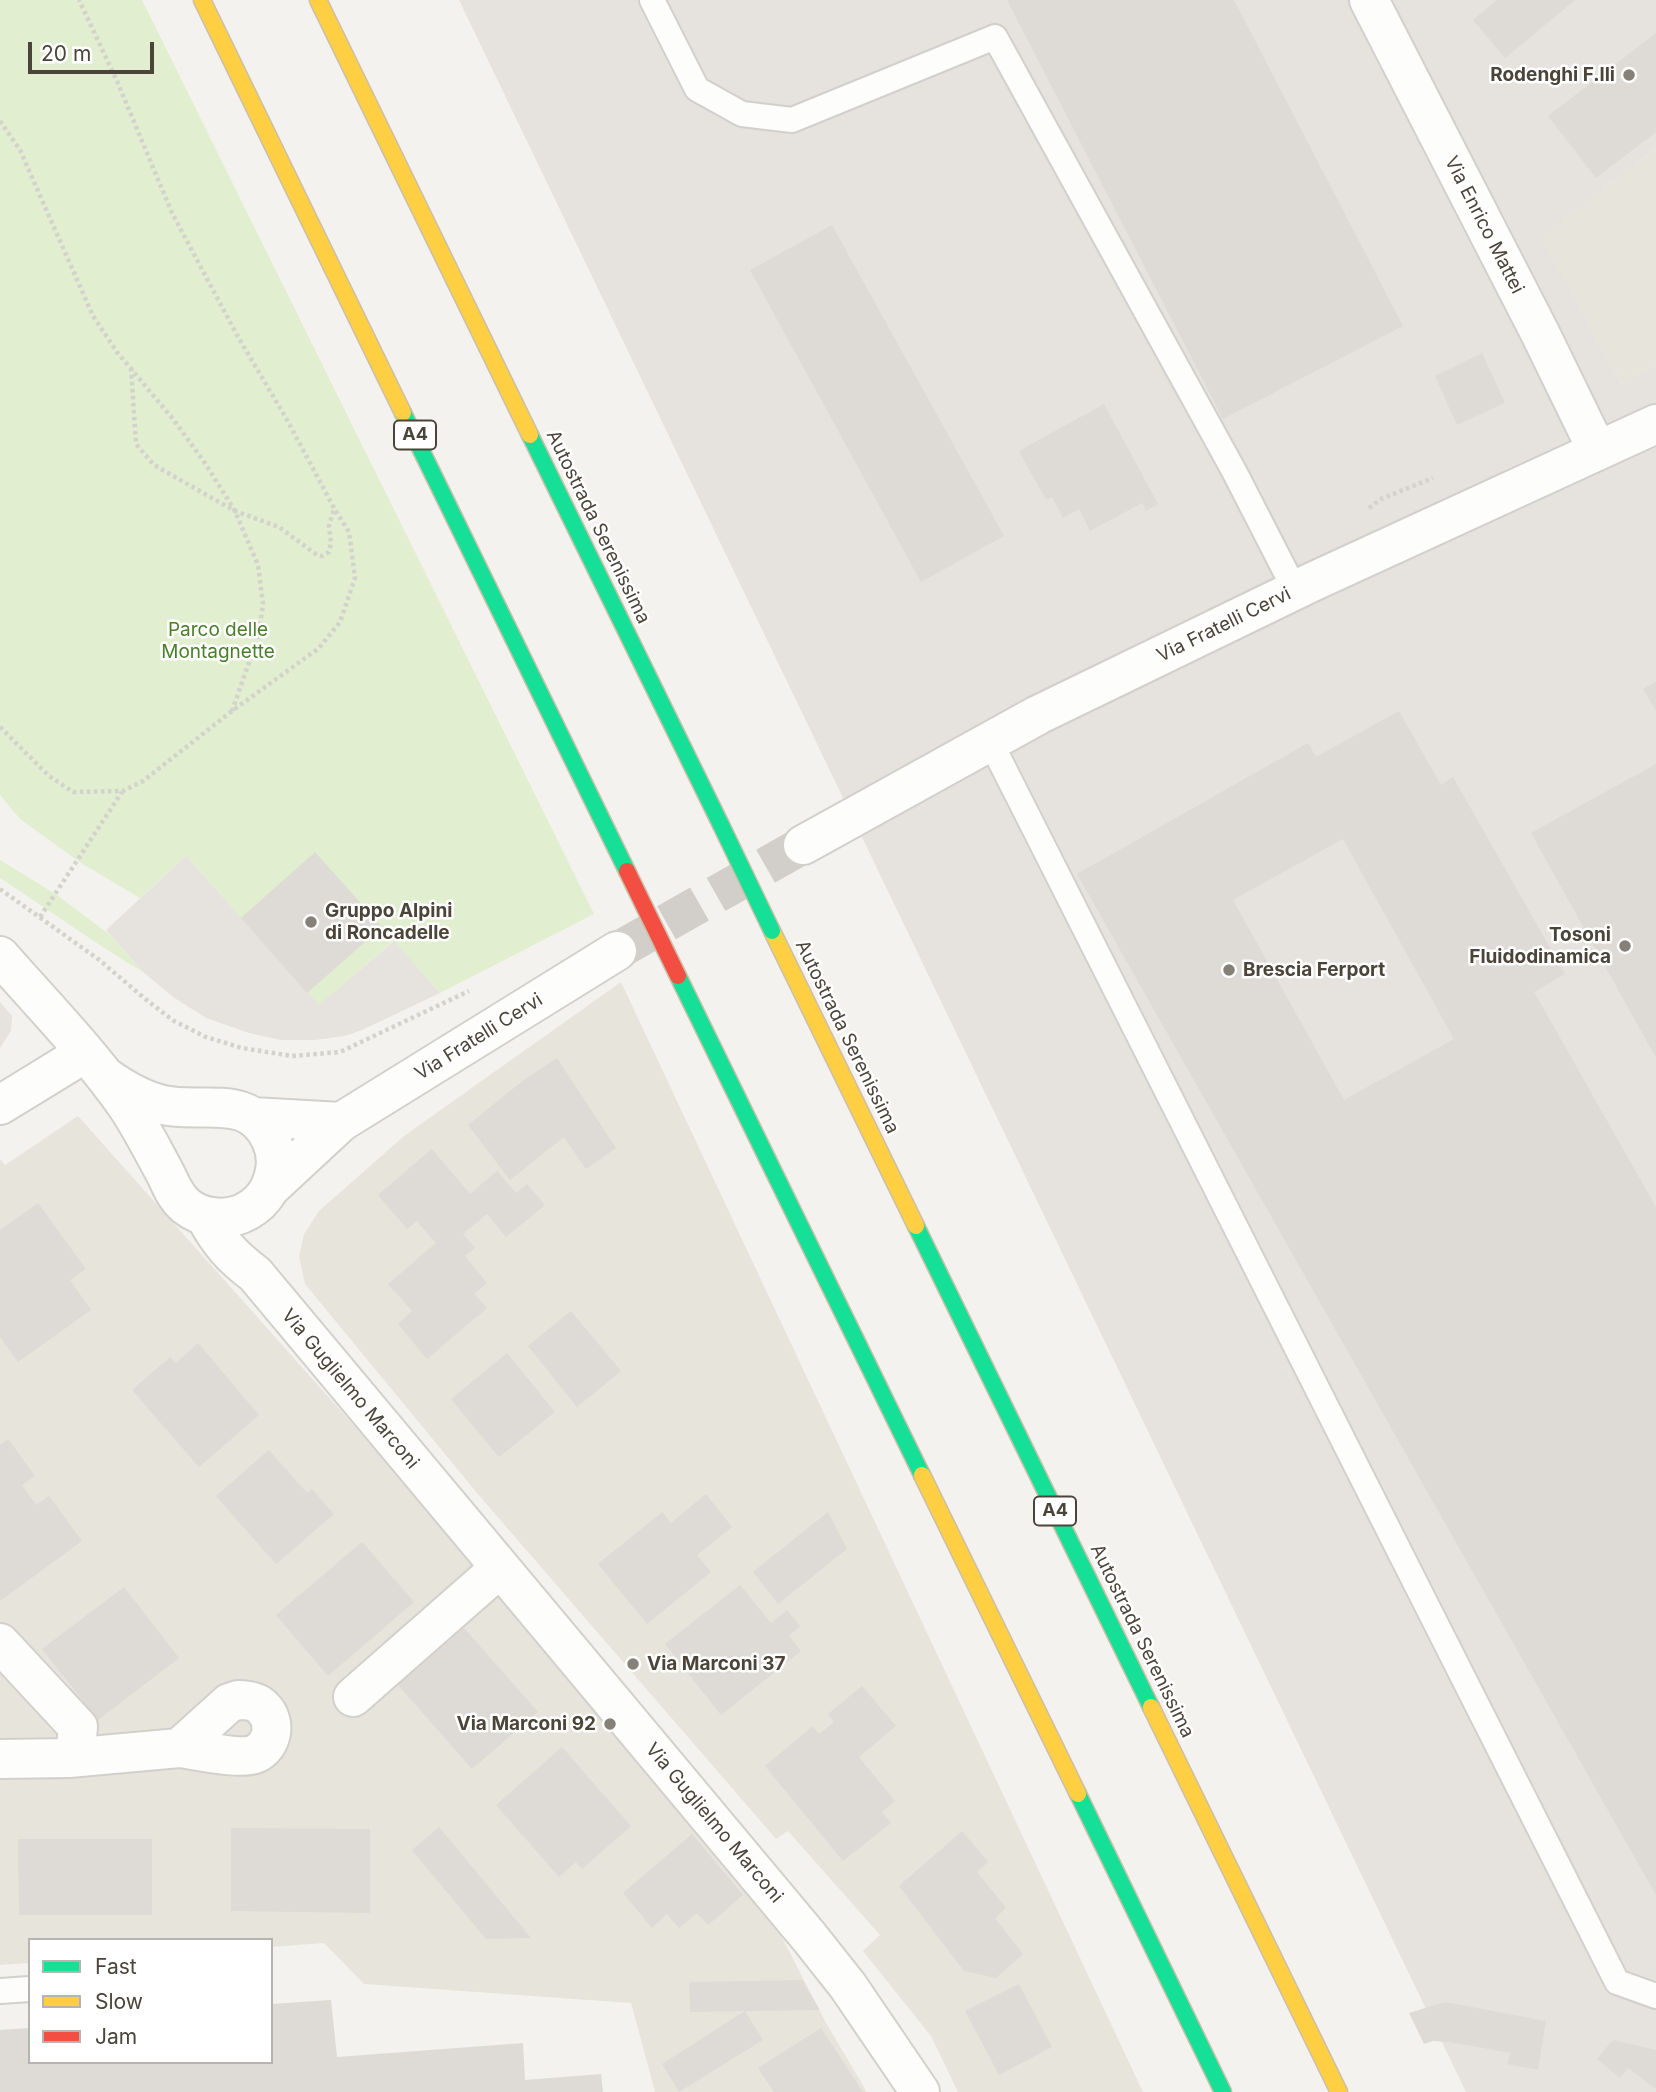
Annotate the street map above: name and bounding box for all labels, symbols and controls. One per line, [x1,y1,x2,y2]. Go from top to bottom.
scale bar [32,28,158,72]
text: 20 m [41,41,91,66]
place label: Rodenghi F.lli [1490,64,1615,86]
marker: Rodenghi F.lli [1621,67,1637,83]
street label: Via Enrico Mattei [1439,152,1529,298]
road number: A4 [394,421,436,450]
street label: Autostrada Serenissima [541,427,655,627]
street label: Via Fratelli Cervi [1153,583,1295,667]
park label: Parco delle Montagnette [161,619,275,663]
place label: Gruppo Alpini di Roncadelle [325,900,452,944]
marker: Gruppo Alpini di Roncadelle [303,914,319,930]
place label: Tosoni Fluidodinamica [1469,924,1611,968]
street label: Autostrada Serenissima [790,937,904,1137]
marker: Tosoni Fluidodinamica [1617,938,1633,954]
place label: Brescia Ferport [1243,959,1385,981]
marker: Brescia Ferport [1221,962,1237,978]
street label: Via Fratelli Cervi [411,989,547,1085]
street label: Via Guglielmo Marconi [276,1304,424,1474]
road number: A4 [1034,1496,1076,1526]
street label: Autostrada Serenissima [1085,1541,1199,1741]
place label: Via Marconi 37 [647,1653,785,1675]
marker: Via Marconi 37 [625,1656,641,1672]
place label: Via Marconi 92 [457,1713,596,1735]
marker: Via Marconi 92 [602,1716,618,1732]
street label: Via Guglielmo Marconi [640,1738,788,1908]
legend [28,1938,273,2064]
text: Fast [95,1954,137,1979]
text: Slow [95,1989,143,2014]
text: Jam [95,2024,137,2049]

